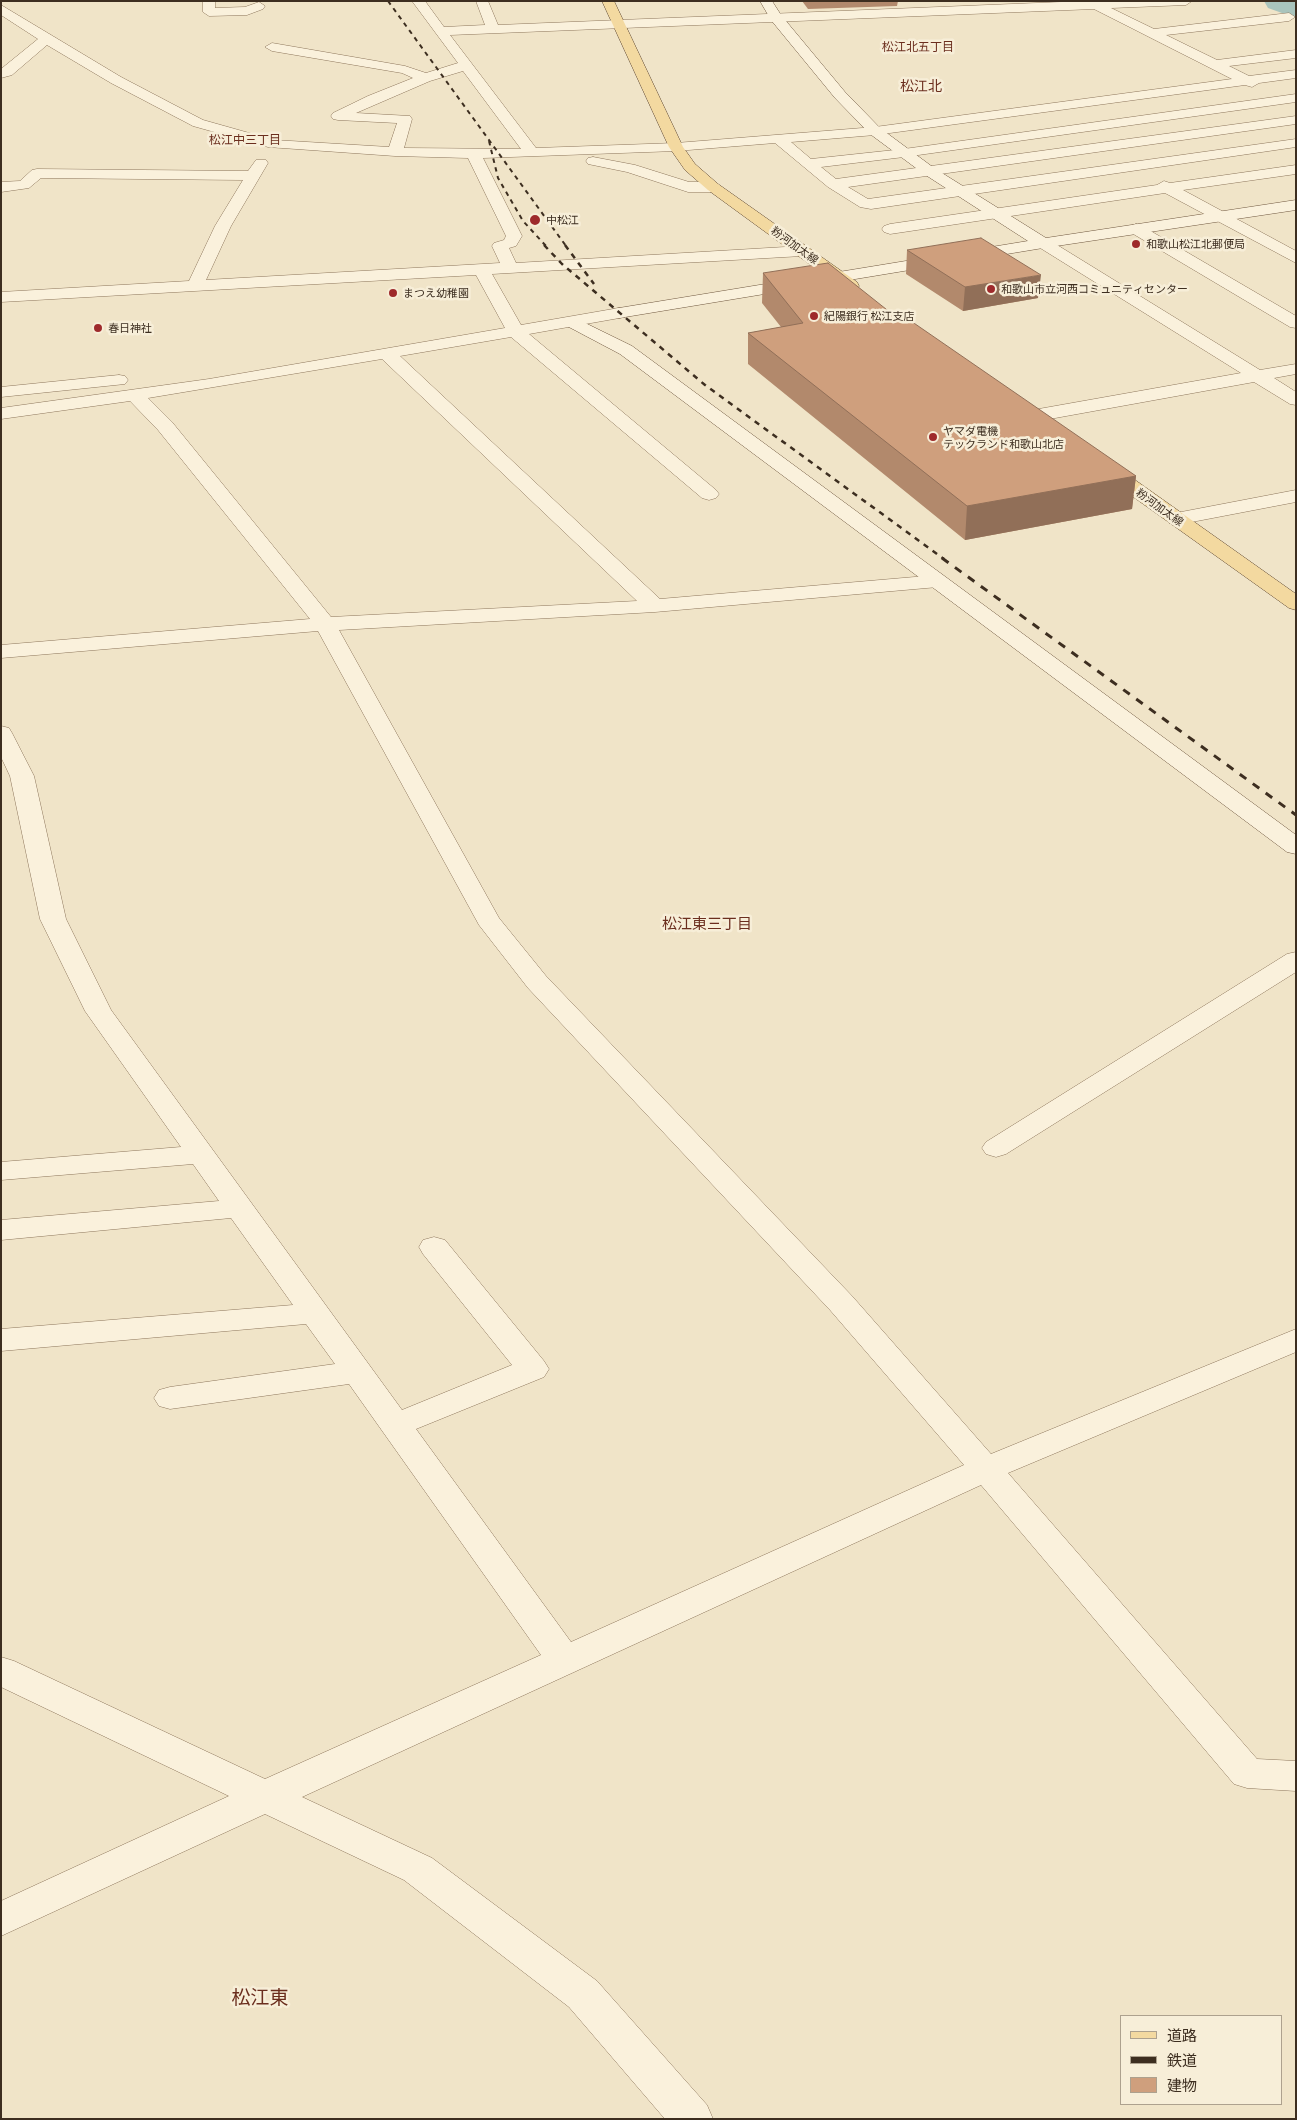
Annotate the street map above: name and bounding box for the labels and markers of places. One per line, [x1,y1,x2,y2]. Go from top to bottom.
marker: 中松江 [528,213,542,227]
place label: 中松江 [546,213,579,227]
place label: 和歌山松江北郵便局 [1146,237,1245,251]
marker: 和歌山松江北郵便局 [1130,238,1142,250]
place label: 和歌山市立河西コミュニティセンター [1001,282,1188,296]
marker: 和歌山市立河西コミュニティセンター [985,283,997,295]
place label: まつえ幼稚園 [403,286,469,300]
marker: まつえ幼稚園 [387,287,399,299]
place label: 紀陽銀行 松江支店 [824,309,914,323]
marker: 紀陽銀行 松江支店 [808,310,820,322]
place label: 春日神社 [108,321,152,335]
marker: 春日神社 [92,322,104,334]
place label: ヤマダ電機 テックランド和歌山北店 [943,424,1064,450]
marker: ヤマダ電機 テックランド和歌山北店 [927,431,939,443]

